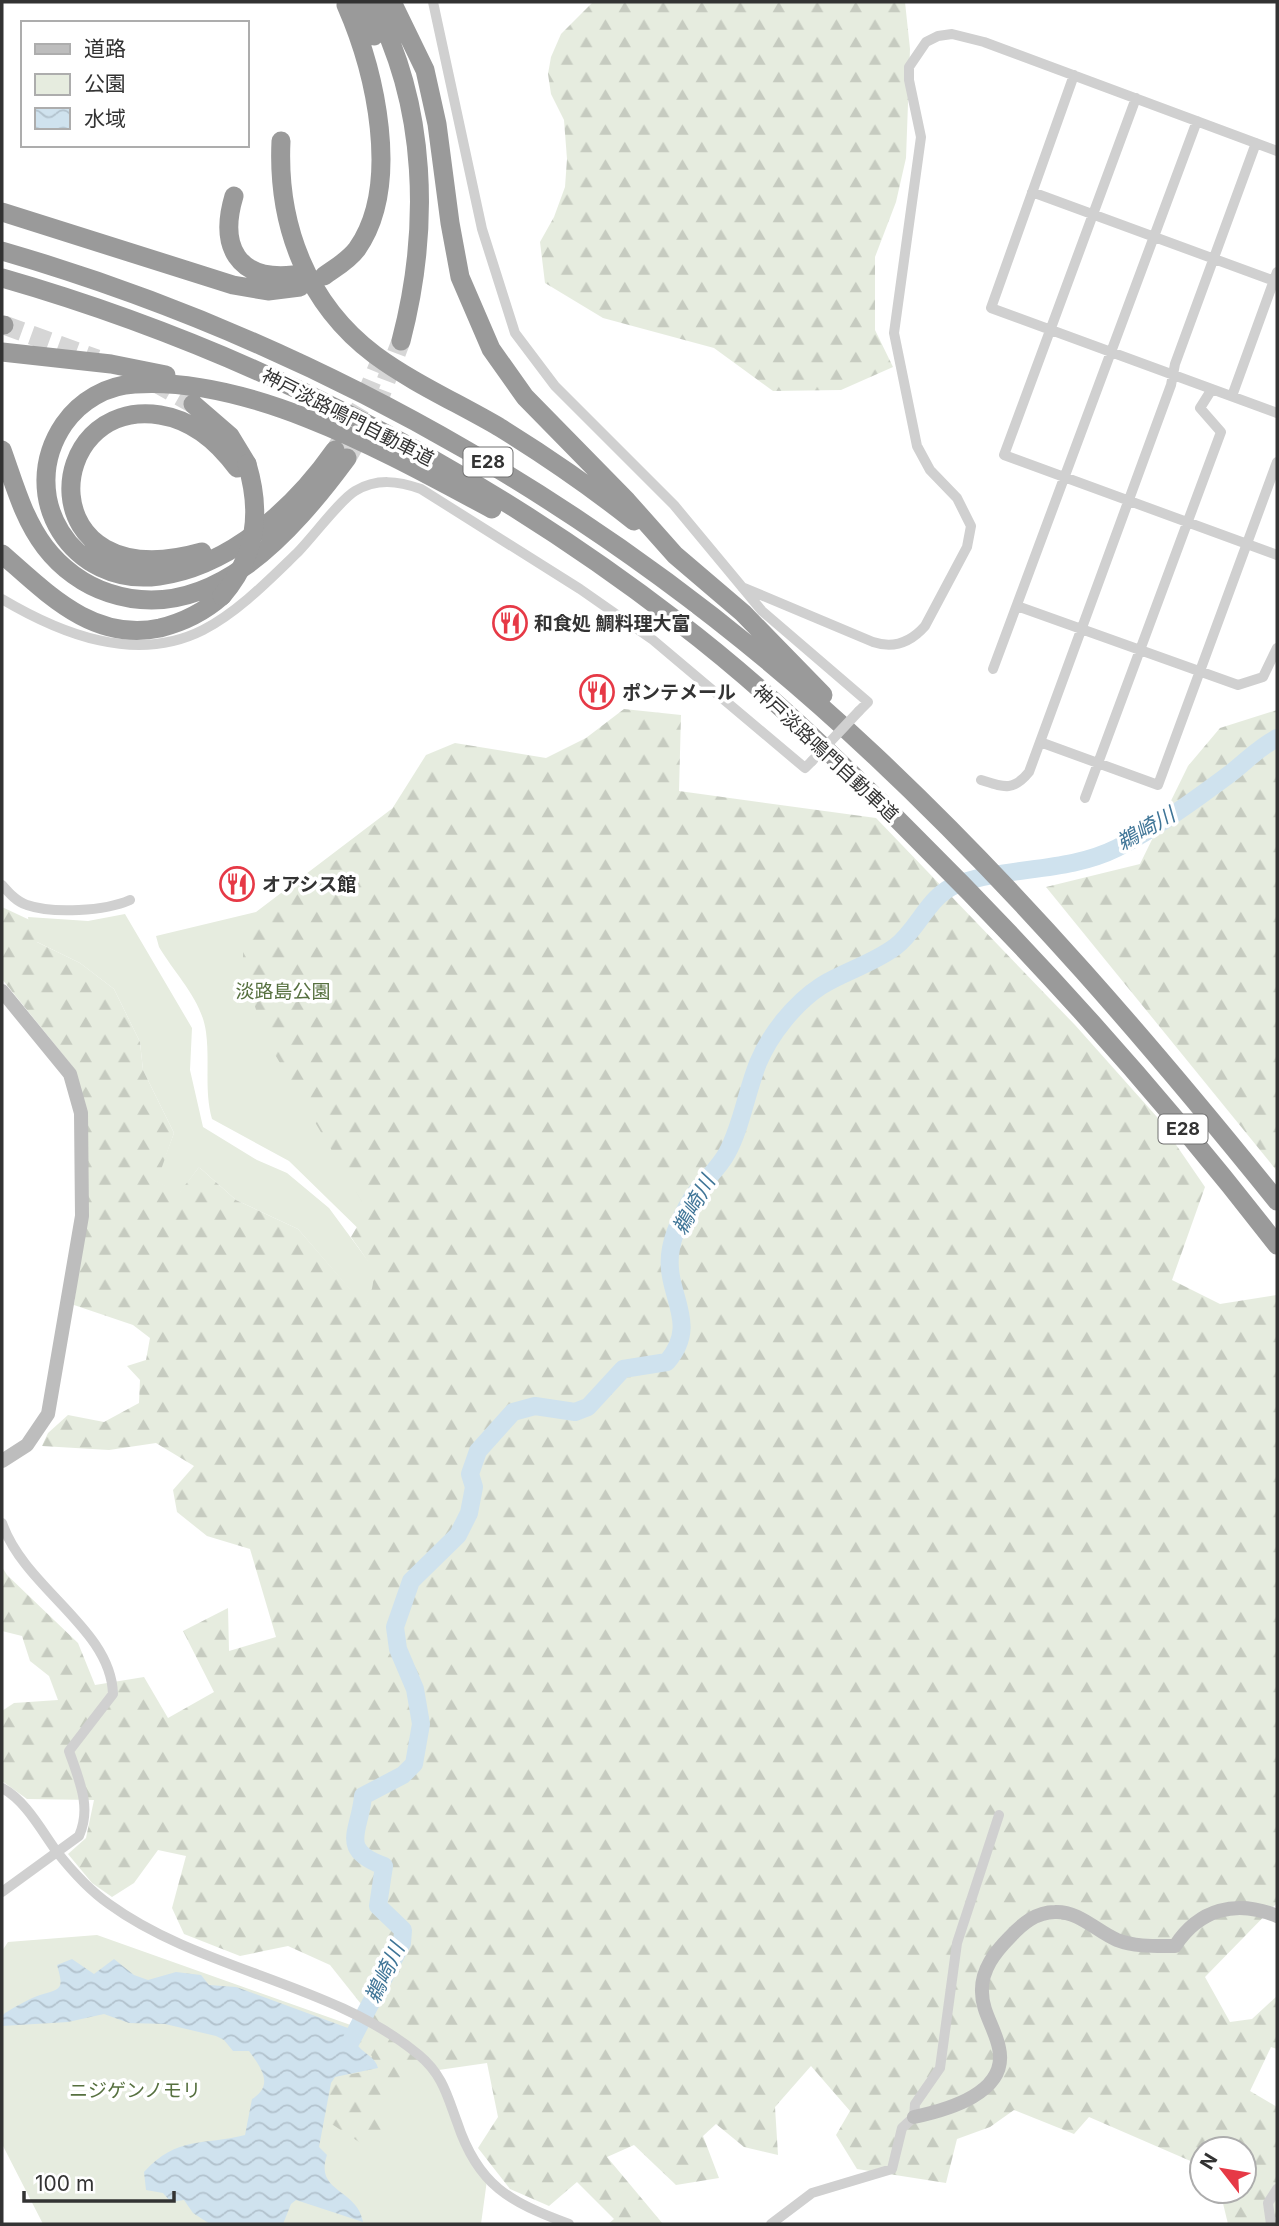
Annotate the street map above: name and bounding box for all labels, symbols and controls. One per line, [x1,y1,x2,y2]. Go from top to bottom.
legend [21,21,248,147]
text: 道路 [84,36,126,61]
text: 公園 [84,71,126,96]
text: 水域 [84,106,126,131]
street label: 神戸淡路鳴門自動車道 [258,364,438,471]
road number: E28 [463,448,512,476]
restaurant icon: 和食処 鯛料理大富 [491,604,529,642]
place label: 和食処 鯛料理大富 [534,612,691,635]
restaurant icon: ポンテメール [578,673,616,711]
street label: 神戸淡路鳴門自動車道 [748,680,903,827]
place label: ポンテメール [622,681,736,704]
water label: 鵜崎川 [1112,801,1181,855]
restaurant icon: オアシス館 [218,865,256,903]
place label: オアシス館 [262,873,356,896]
park label: 淡路島公園 [235,980,331,1003]
road number: E28 [1158,1114,1208,1144]
water label: 鵜崎川 [667,1169,721,1238]
water label: 鵜崎川 [360,1937,410,2007]
park label: ニジゲンノモリ [69,2079,201,2102]
north arrow [1188,2135,1258,2205]
text: N [1195,2149,1222,2174]
scale bar [24,2160,175,2204]
text: 100 m [35,2171,94,2196]

